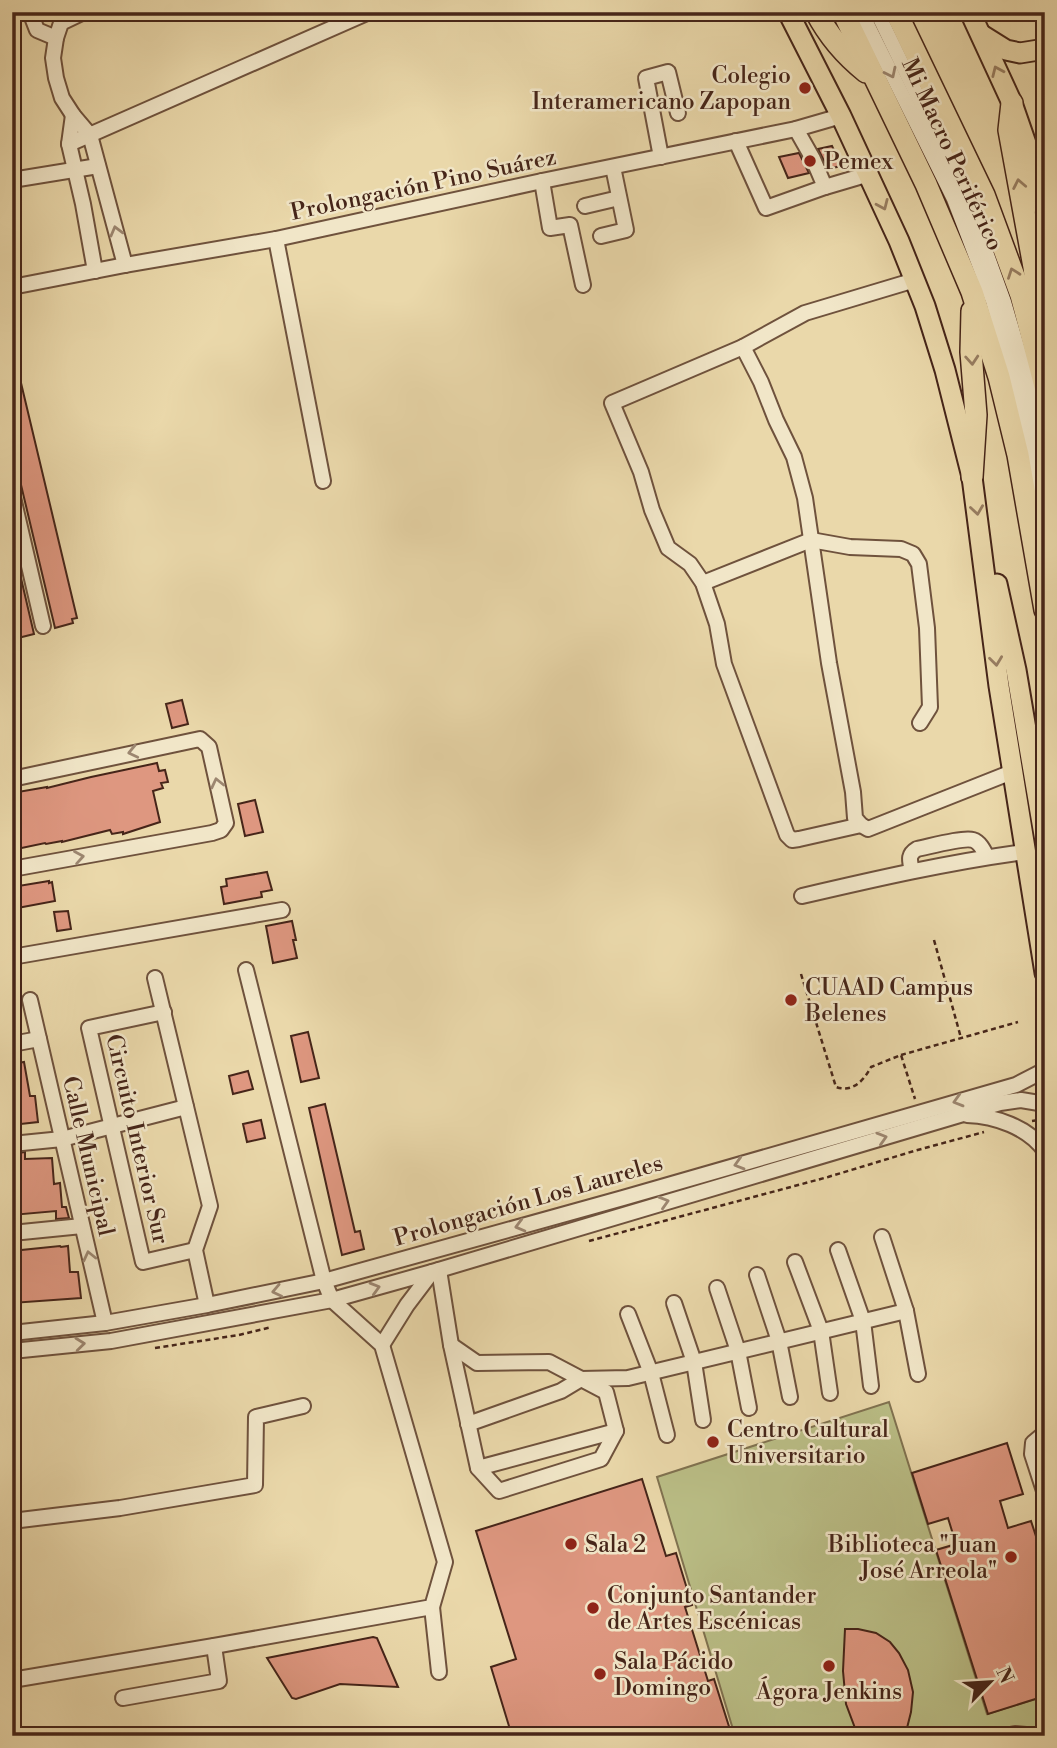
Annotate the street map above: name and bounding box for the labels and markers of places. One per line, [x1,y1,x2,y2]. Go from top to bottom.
place label: Colegio Interamericano Zapopan [532,62,791,116]
marker: Colegio Interamericano Zapopan [797,80,813,96]
place label: Pemex [824,148,894,176]
marker: Pemex [802,153,818,169]
place label: CUAAD Campus Belenes [804,974,973,1028]
marker: CUAAD Campus Belenes [783,992,799,1008]
place label: Centro Cultural Universitario [727,1416,889,1470]
marker: Centro Cultural Universitario [705,1434,721,1450]
place label: Sala 2 [585,1531,646,1559]
place label: Biblioteca "Juan José Arreola" [827,1531,997,1585]
marker: Sala 2 [563,1536,579,1552]
marker: Biblioteca "Juan José Arreola" [1003,1549,1019,1565]
place label: Conjunto Santander de Artes Escénicas [607,1582,816,1636]
marker: Conjunto Santander de Artes Escénicas [585,1600,601,1616]
place label: Sala Pácido Domingo [614,1648,733,1702]
marker: Ágora Jenkins [821,1658,837,1674]
marker: Sala Pácido Domingo [592,1666,608,1682]
place label: Ágora Jenkins [755,1676,902,1706]

